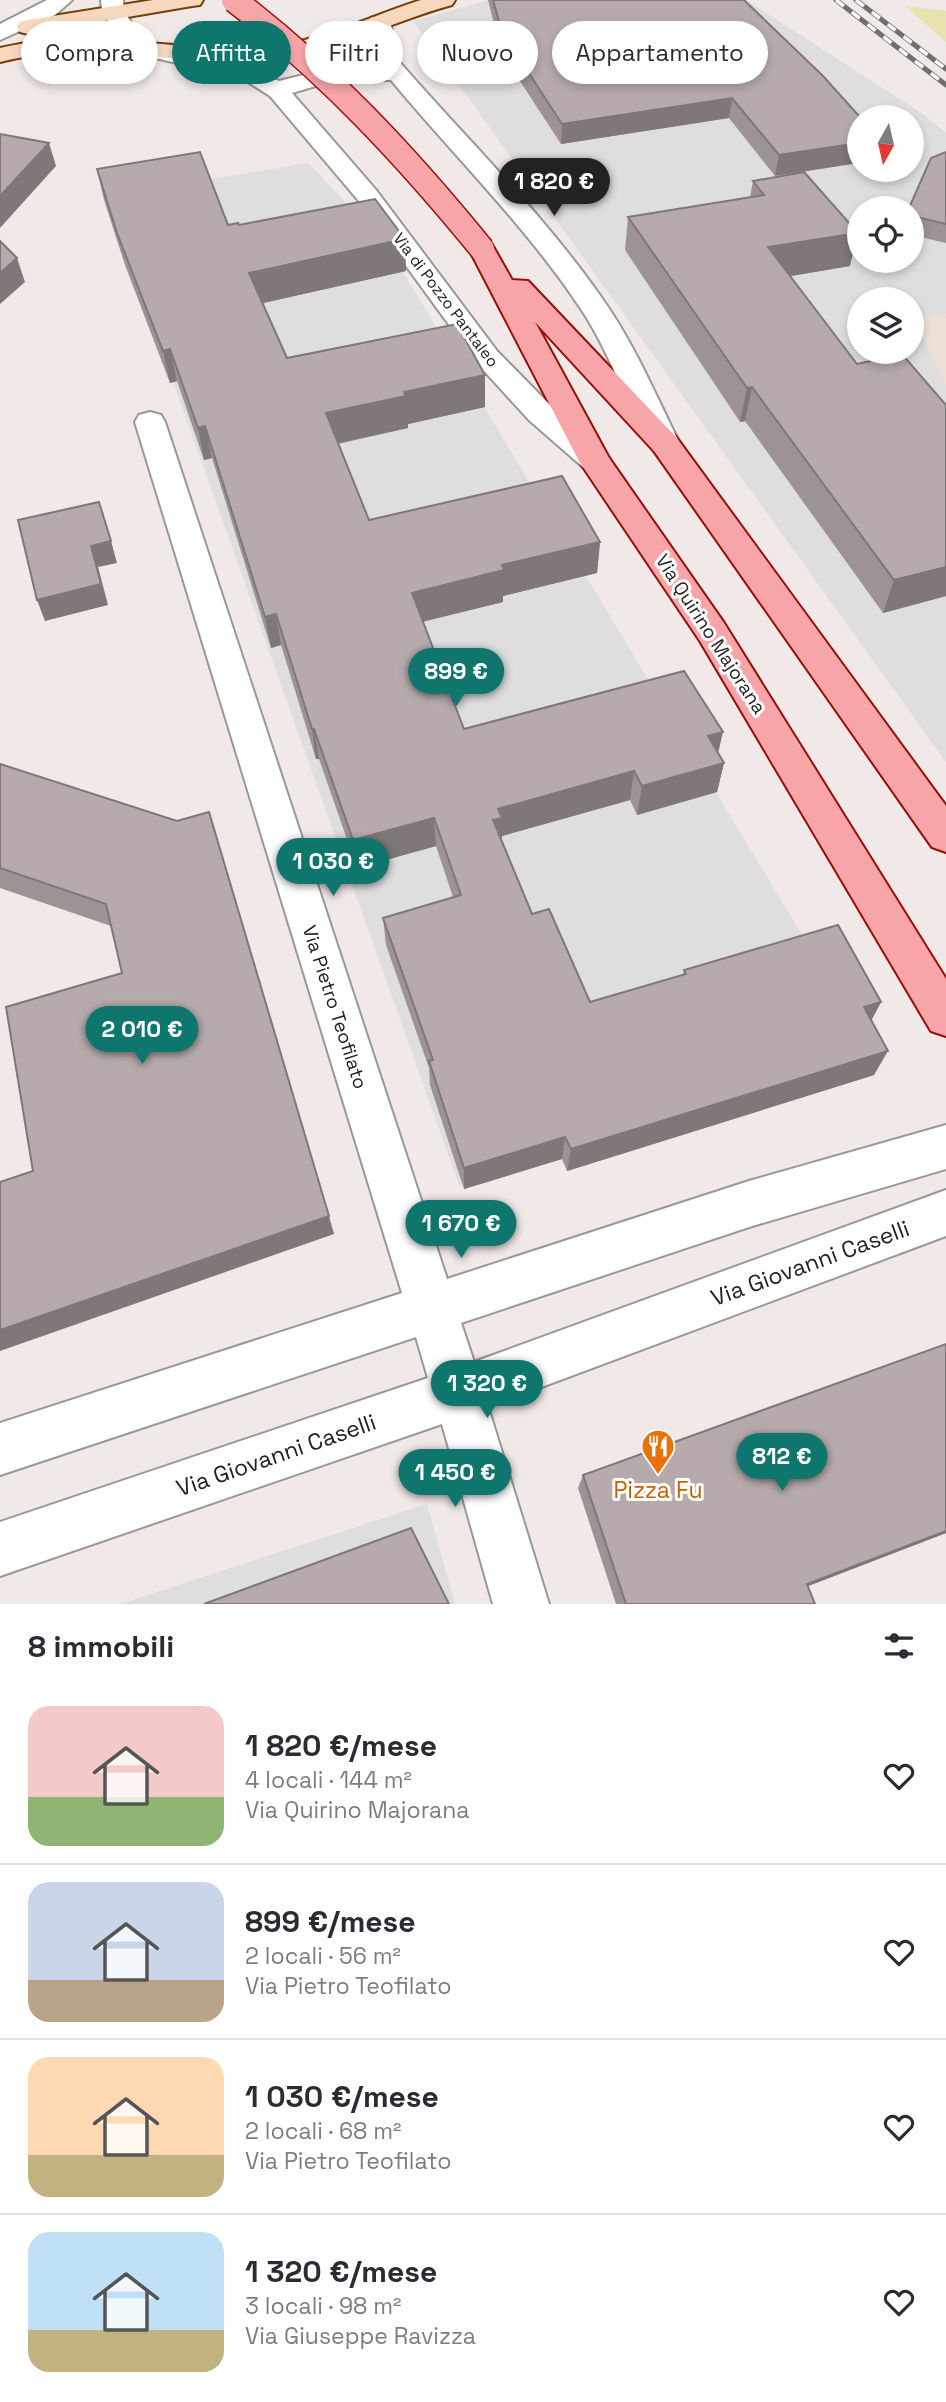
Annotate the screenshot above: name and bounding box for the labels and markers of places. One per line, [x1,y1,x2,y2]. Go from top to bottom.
pin: 1 820 € [489,158,619,218]
pin: 899 € [407,648,505,708]
pin: 1 030 € [268,838,398,898]
pin: 2 010 € [77,1006,207,1066]
pin: 1 670 € [396,1200,526,1260]
pin: 1 320 € [422,1360,552,1420]
restaurant icon: Pizza Fu [639,1427,677,1476]
pin: 812 € [733,1434,831,1493]
pin: 1 450 € [390,1450,520,1509]
place label: Pizza Fu [614,1475,703,1505]

